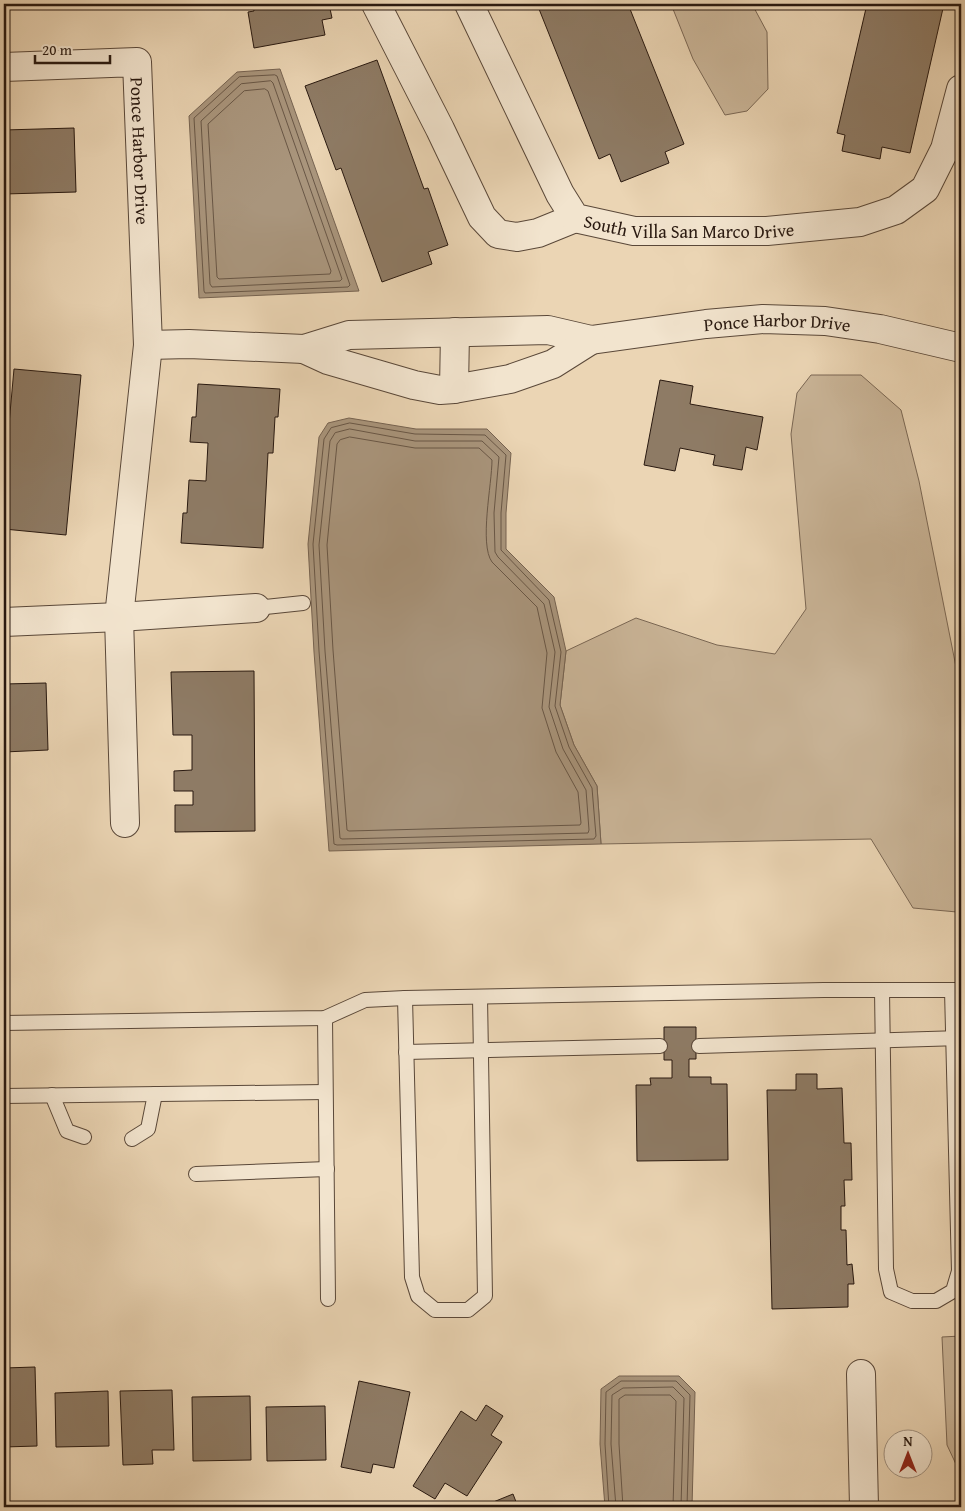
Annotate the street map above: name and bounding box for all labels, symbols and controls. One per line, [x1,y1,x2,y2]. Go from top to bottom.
scale bar [35,32,110,64]
text: 20 m [42,39,73,60]
street label: Ponce Harbor Drive [124,77,157,225]
street label: South Villa San Marco Drive [581,207,795,245]
street label: Ponce Harbor Drive [702,305,853,338]
north arrow [882,1428,932,1478]
text: N [903,1431,913,1451]

